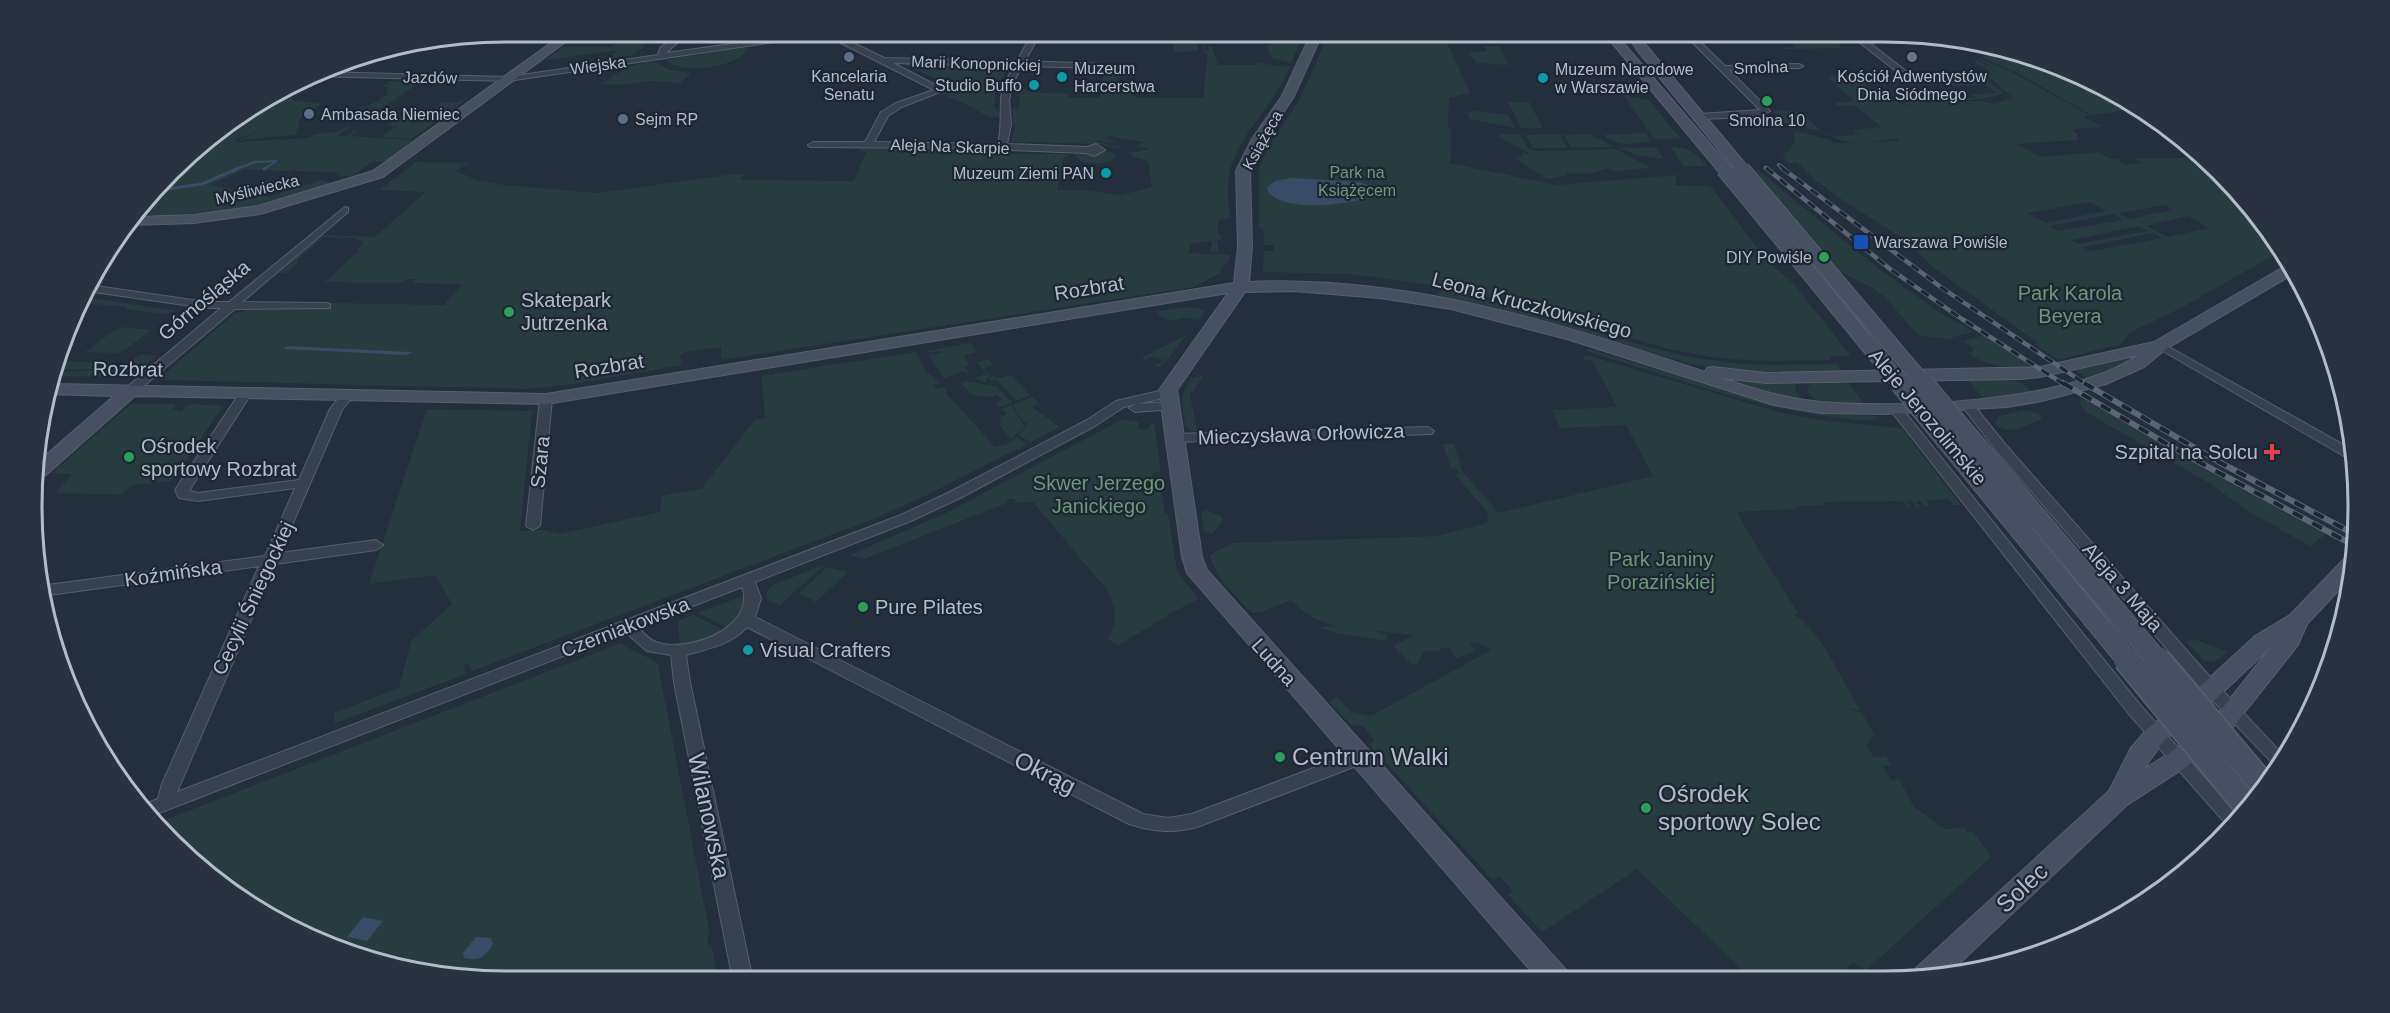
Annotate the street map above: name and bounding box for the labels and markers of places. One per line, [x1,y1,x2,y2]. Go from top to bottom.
marker: Kancelaria Senatu [842,50,856,64]
marker: Kościół Adwentystów Dnia Siódmego [1905,50,1919,64]
place label: Muzeum Harcerstwa [1074,60,1155,95]
place label: Muzeum Narodowe w Warszawie [1554,61,1694,96]
place label: Kancelaria Senatu [811,68,887,103]
place label: Kościół Adwentystów Dnia Siódmego [1837,68,1987,103]
marker: Muzeum Harcerstwa [1055,70,1069,84]
marker: Muzeum Narodowe w Warszawie [1536,71,1550,85]
place label: Studio Buffo [935,77,1022,94]
marker: Studio Buffo [1027,78,1041,92]
marker: Smolna 10 [1760,94,1774,108]
place label: Ambasada Niemiec [321,106,460,123]
marker: Ambasada Niemiec [302,107,316,121]
place label: Sejm RP [635,111,698,128]
marker: Sejm RP [616,112,630,126]
place label: Smolna 10 [1729,112,1805,129]
place label: Muzeum Ziemi PAN [953,165,1094,182]
marker: Muzeum Ziemi PAN [1099,166,1113,180]
marker: Warszawa Powiśle [1852,233,1870,251]
place label: Warszawa Powiśle [1874,234,2008,251]
place label: DIY Powiśle [1726,249,1812,266]
marker: DIY Powiśle [1817,250,1831,264]
place label: Skatepark Jutrzenka [521,289,612,334]
marker: Skatepark Jutrzenka [502,305,516,319]
place label: Ośrodek sportowy Rozbrat [141,435,297,480]
place label: Szpital na Solcu [2115,441,2258,463]
marker: Szpital na Solcu [2263,443,2281,461]
marker: Ośrodek sportowy Rozbrat [122,450,136,464]
place label: Pure Pilates [875,596,983,618]
marker: Pure Pilates [856,600,870,614]
place label: Visual Crafters [760,639,891,661]
marker: Visual Crafters [741,643,755,657]
place label: Centrum Walki [1292,743,1448,770]
marker: Centrum Walki [1273,750,1287,764]
place label: Ośrodek sportowy Solec [1658,780,1821,835]
marker: Ośrodek sportowy Solec [1639,801,1653,815]

